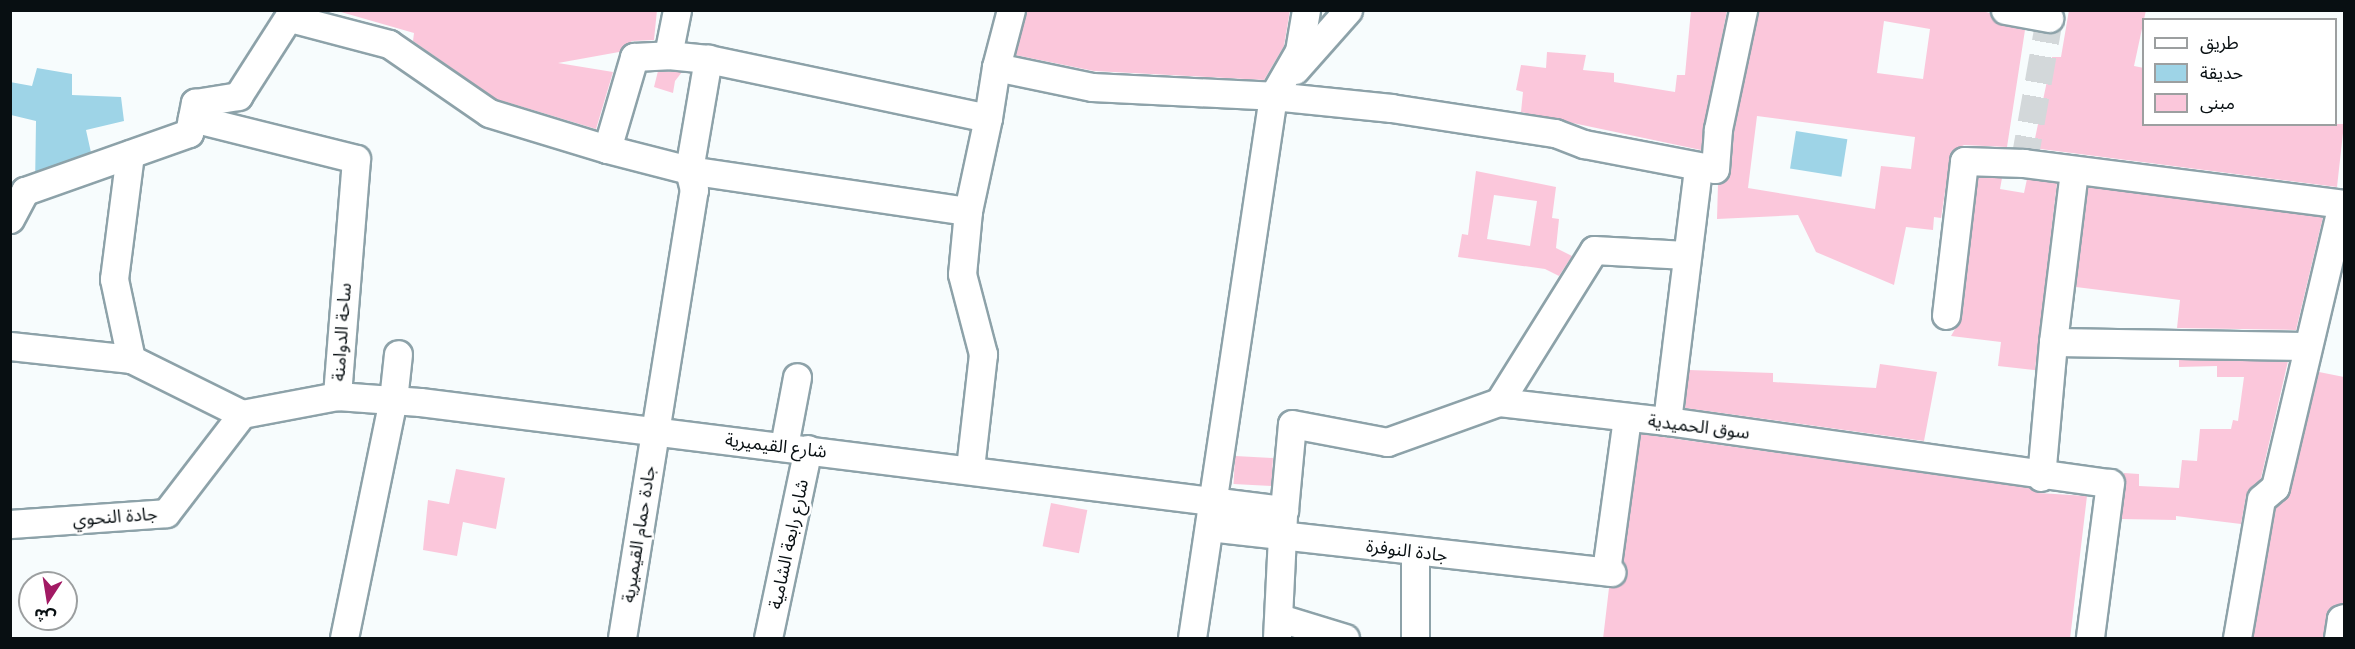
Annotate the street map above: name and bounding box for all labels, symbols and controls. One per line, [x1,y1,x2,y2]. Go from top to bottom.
legend [2142,18,2337,126]
text: طريق [2200,30,2239,54]
text: حديقة [2200,60,2243,84]
text: مبنى [2200,90,2235,114]
street label: ساحة الدوامنة [327,282,355,382]
street label: سوق الحميدية [1647,409,1751,443]
street label: شارع القيميرية [724,428,828,462]
street label: جادة حمام القيميرية [617,464,659,604]
street label: شارع رابعة الشامية [764,477,812,611]
street label: جادة النحوي [72,502,158,530]
street label: جادة النوفرة [1365,534,1449,566]
north arrow [18,571,78,631]
text: ش [32,604,58,630]

